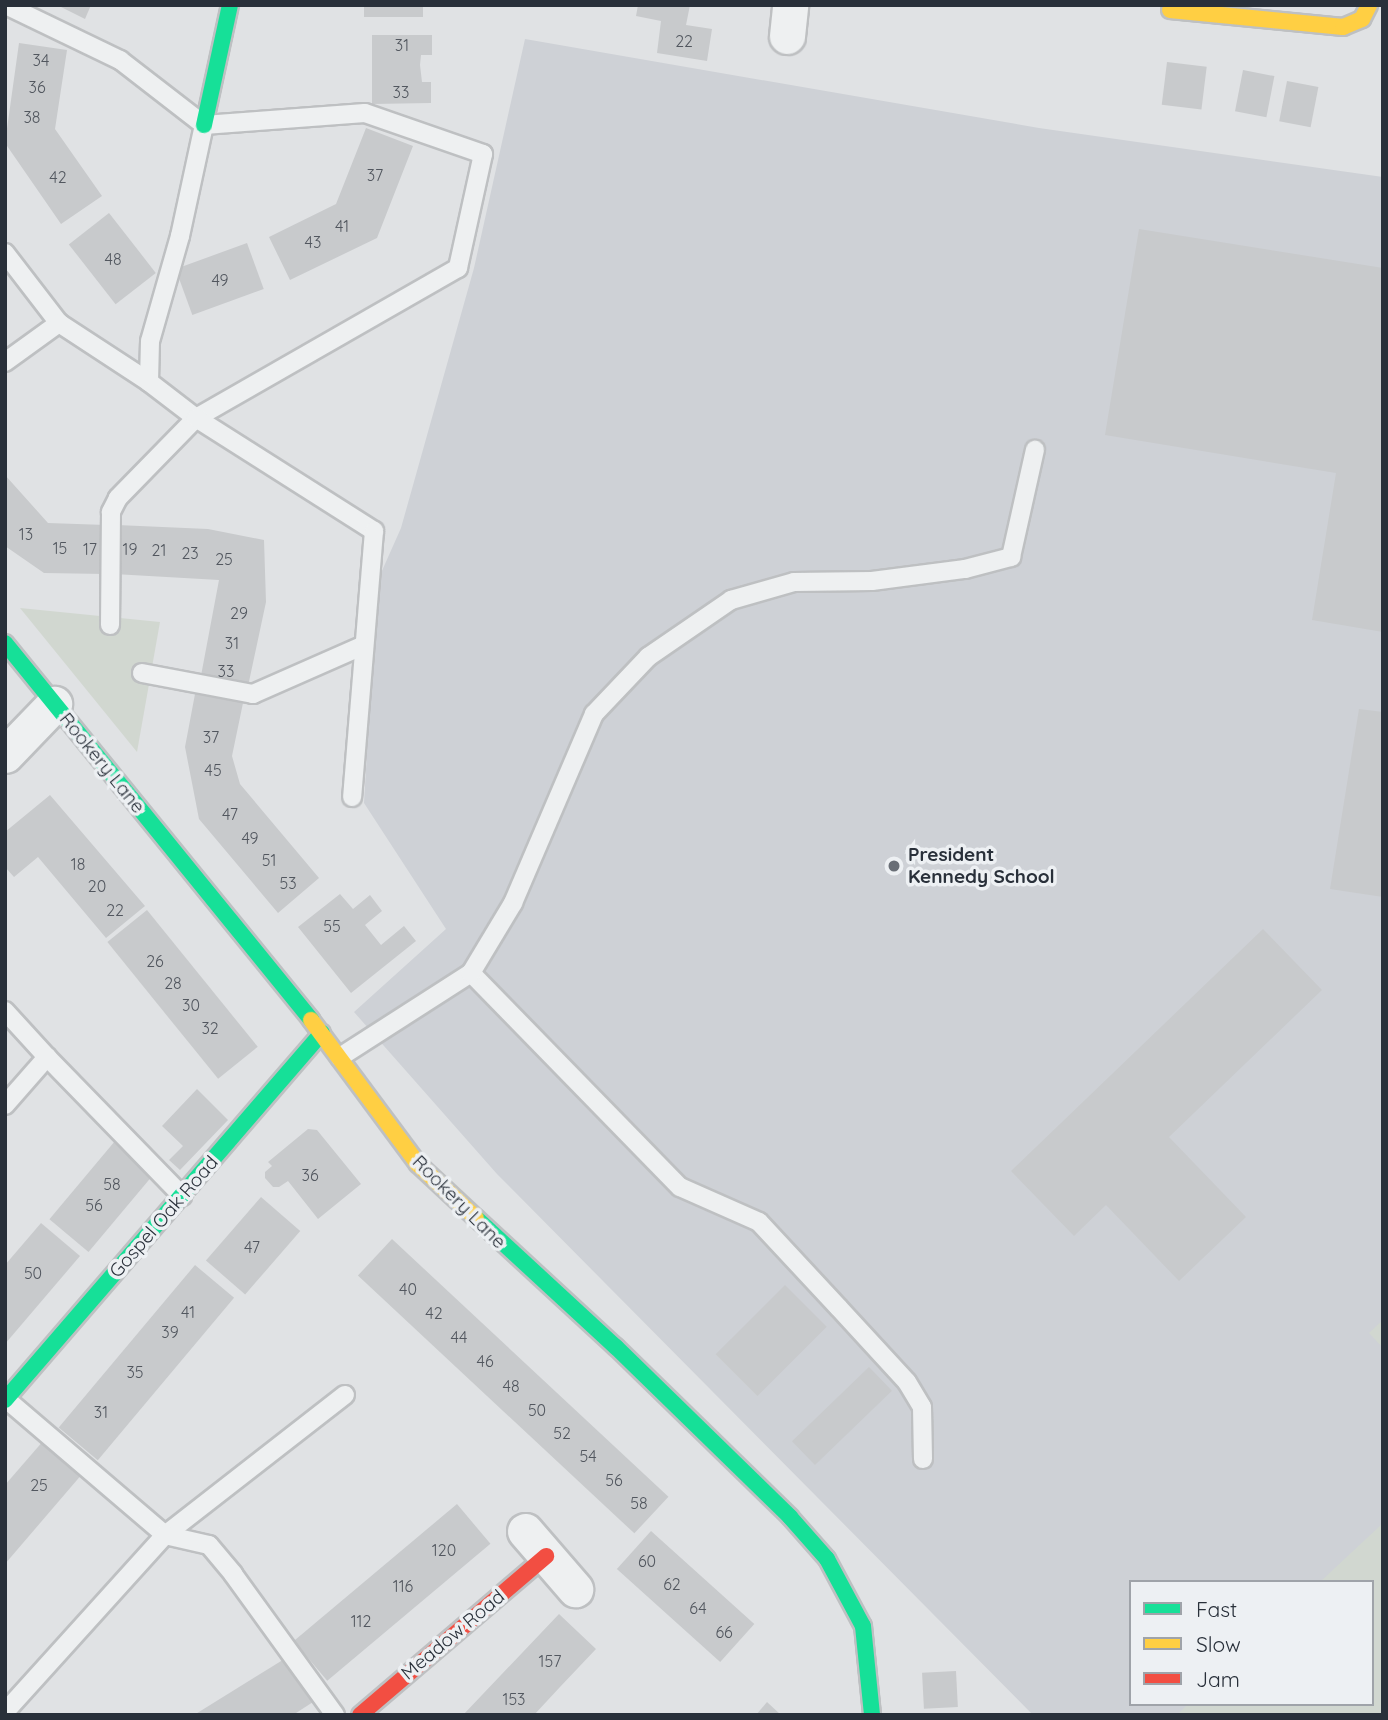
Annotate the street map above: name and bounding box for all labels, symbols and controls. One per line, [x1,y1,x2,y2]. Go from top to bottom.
house number: 22 [675,31,693,51]
house number: 31 [395,35,409,55]
house number: 34 [33,50,49,70]
house number: 36 [29,77,45,97]
house number: 33 [393,82,409,102]
house number: 38 [23,107,41,127]
house number: 37 [367,165,383,185]
house number: 42 [49,167,67,187]
house number: 41 [335,216,349,236]
house number: 43 [305,232,321,252]
house number: 48 [104,249,122,269]
house number: 49 [211,270,229,290]
house number: 13 [19,524,33,544]
house number: 15 [53,538,67,558]
house number: 17 [83,539,97,559]
house number: 19 [123,539,137,559]
house number: 21 [152,540,166,560]
house number: 23 [181,543,199,563]
house number: 25 [215,549,233,569]
house number: 29 [230,603,248,623]
house number: 31 [225,633,239,653]
house number: 33 [218,661,234,681]
street label: Rookery Lane [55,708,149,818]
house number: 37 [203,727,219,747]
house number: 45 [204,760,222,780]
house number: 47 [222,804,238,824]
house number: 49 [241,828,259,848]
place label: President Kennedy School [908,844,1055,888]
house number: 51 [262,850,276,870]
house number: 18 [71,854,85,874]
marker: President Kennedy School [886,858,902,874]
house number: 53 [279,873,297,893]
house number: 20 [88,876,106,896]
house number: 22 [106,900,124,920]
house number: 55 [323,916,341,936]
house number: 26 [146,951,164,971]
house number: 28 [164,973,182,993]
house number: 30 [182,995,200,1015]
house number: 32 [201,1018,219,1038]
street label: Gospel Oak Road [105,1151,223,1283]
street label: Rookery Lane [408,1151,510,1253]
house number: 36 [302,1165,318,1185]
house number: 58 [103,1174,121,1194]
house number: 56 [85,1195,103,1215]
house number: 47 [244,1237,260,1257]
house number: 50 [24,1263,42,1283]
house number: 40 [399,1279,417,1299]
house number: 41 [181,1302,195,1322]
house number: 42 [425,1303,443,1323]
house number: 39 [161,1322,179,1342]
house number: 44 [451,1327,467,1347]
house number: 46 [476,1351,494,1371]
house number: 35 [126,1362,144,1382]
house number: 48 [502,1376,520,1396]
house number: 50 [528,1400,546,1420]
house number: 31 [94,1402,108,1422]
house number: 52 [553,1423,571,1443]
house number: 54 [579,1446,597,1466]
house number: 56 [605,1470,623,1490]
house number: 25 [30,1475,48,1495]
house number: 58 [630,1493,648,1513]
house number: 120 [432,1540,456,1560]
house number: 60 [638,1551,656,1571]
house number: 62 [663,1574,681,1594]
house number: 116 [393,1576,413,1596]
legend [1129,1580,1374,1706]
street label: Meadow Road [397,1585,509,1685]
text: Fast [1196,1596,1237,1622]
house number: 64 [689,1598,707,1618]
house number: 112 [351,1611,371,1631]
house number: 66 [715,1622,733,1642]
text: Slow [1196,1631,1241,1657]
house number: 157 [539,1651,561,1671]
text: Jam [1196,1666,1240,1692]
house number: 153 [502,1689,526,1709]

